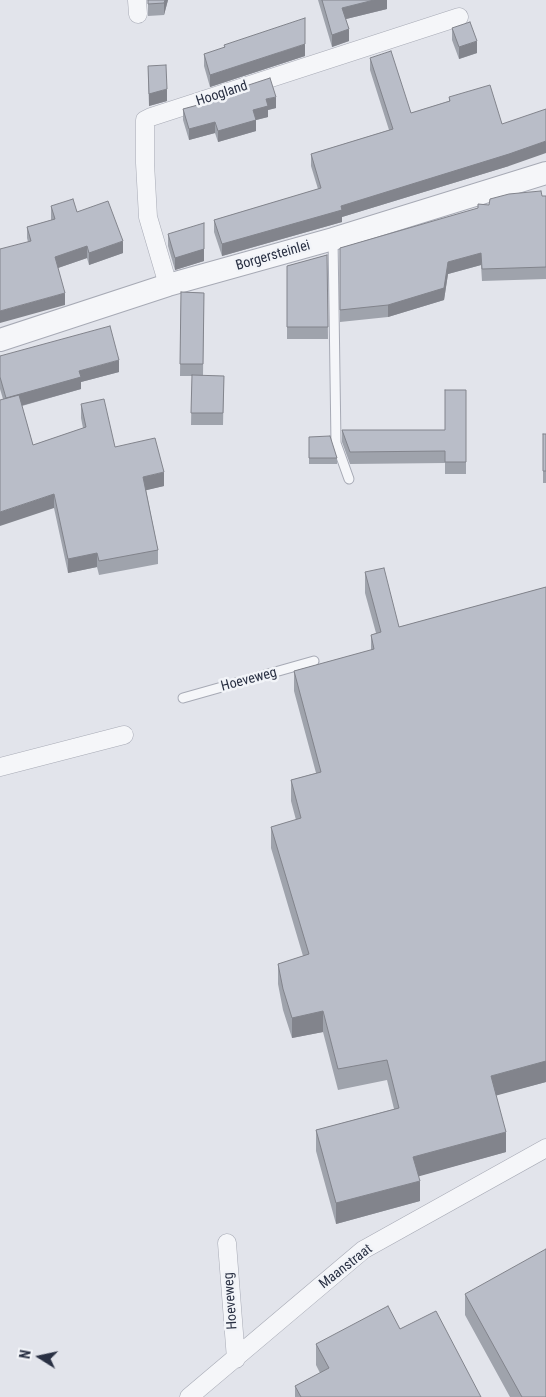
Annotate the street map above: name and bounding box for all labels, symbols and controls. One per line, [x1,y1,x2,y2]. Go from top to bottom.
street label: Hoogland [194,78,250,110]
street label: Borgersteinlei [234,237,312,275]
street label: Hoeveweg [219,664,279,696]
street label: Maanstraat [316,1241,376,1293]
street label: Hoeveweg [221,1272,241,1330]
north arrow [15,1332,65,1382]
text: N [17,1349,34,1360]

